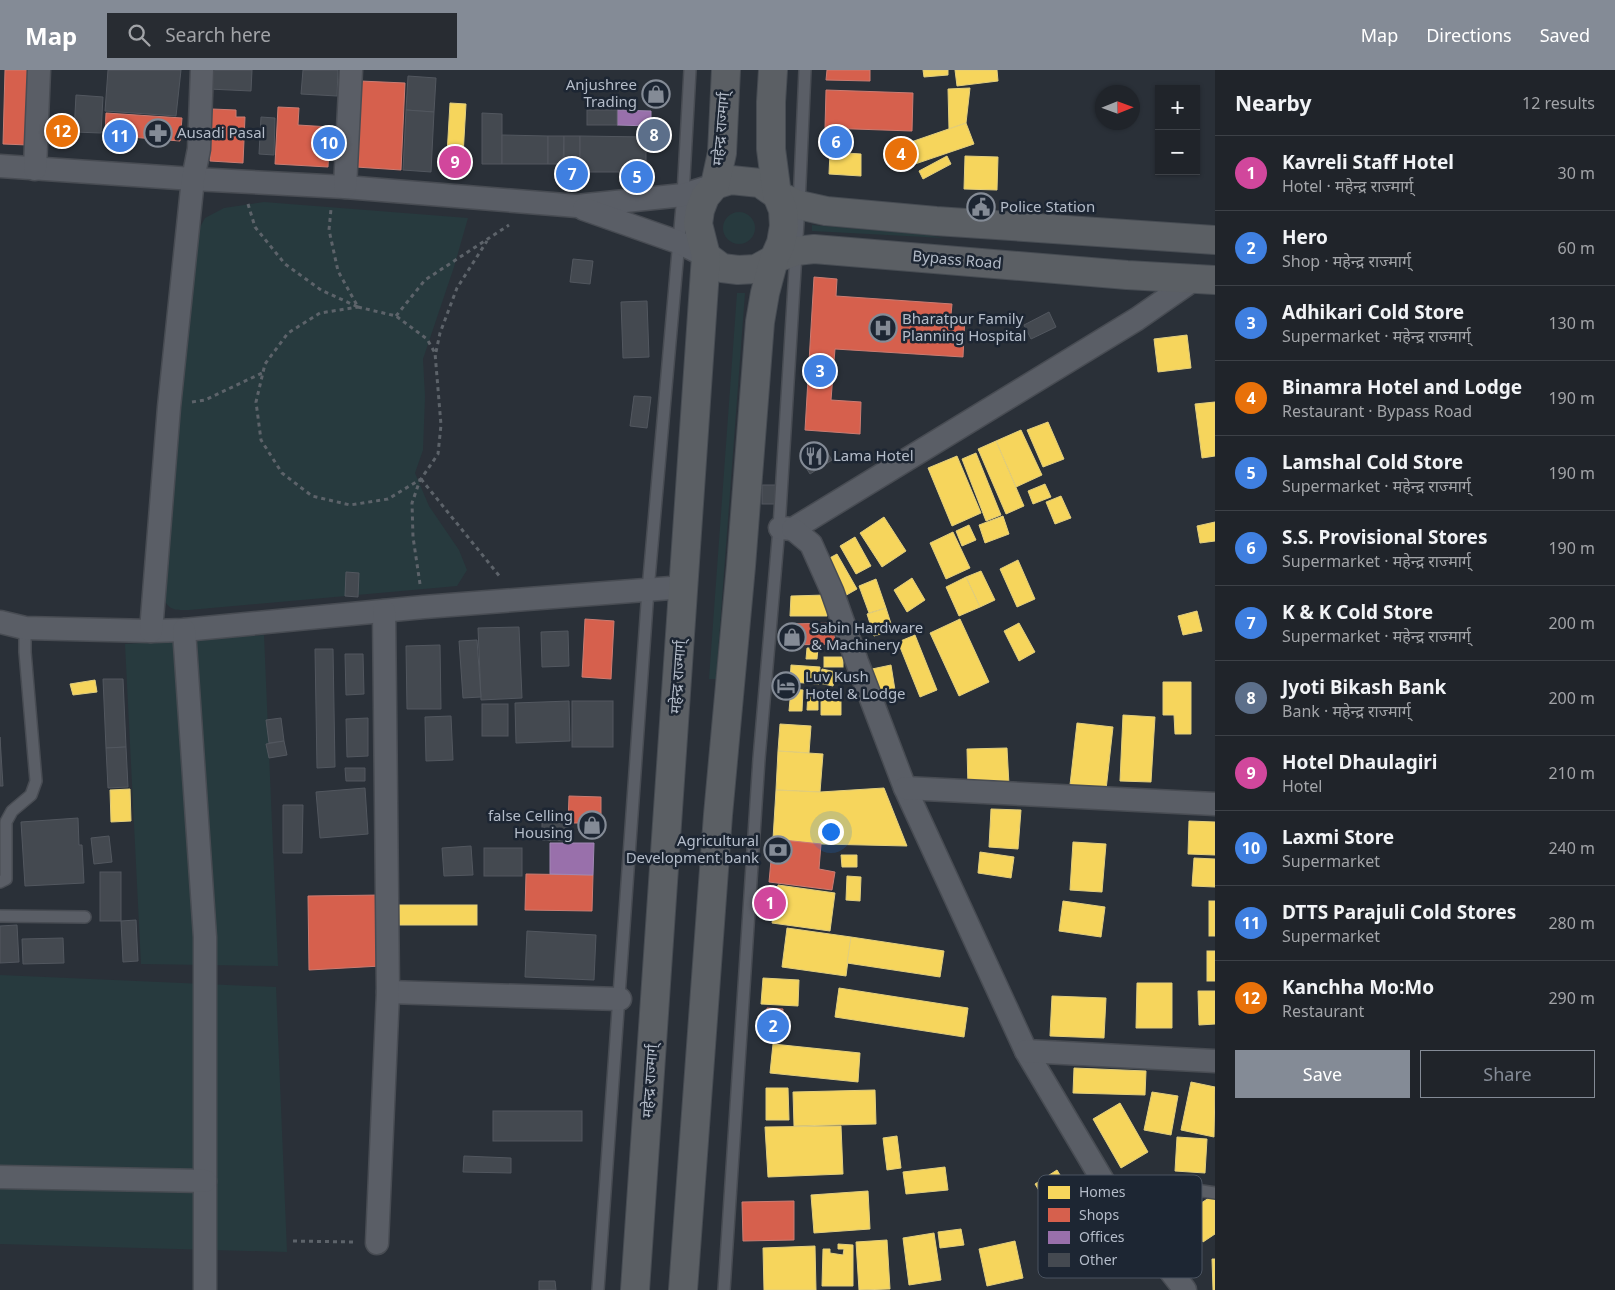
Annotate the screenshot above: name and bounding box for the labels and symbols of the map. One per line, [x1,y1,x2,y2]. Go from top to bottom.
place label: Anjushree Trading [566,74,637,111]
shop icon: Anjushree Trading [641,79,671,109]
north arrow [1095,85,1140,130]
street label: महेन्द्र राज्मार्ग् [707,90,734,166]
pin: 12 [46,112,78,150]
pin: 8 [638,116,670,154]
pin: 11 [104,117,136,155]
pharmacy icon: Ausadi Pasal [143,118,173,148]
place label: Ausadi Pasal [177,122,265,142]
pin: 6 [820,123,852,161]
pin: 10 [313,124,345,162]
pin: 4 [885,135,917,173]
pin: 9 [439,143,471,181]
pin: 7 [556,155,588,193]
pin: 5 [621,158,653,196]
public building icon: Police Station [966,192,996,222]
place label: Police Station [1000,196,1095,216]
street label: Bypass Road [912,245,1002,273]
place label: Bharatpur Family Planning Hospital [902,308,1026,345]
hospital icon: Bharatpur Family Planning Hospital [868,313,898,343]
pin: 3 [804,352,836,390]
restaurant icon: Lama Hotel [799,441,829,471]
place label: Lama Hotel [833,445,914,465]
place label: Sabin Hardware & Machinery [811,617,923,654]
shop icon: Sabin Hardware & Machinery [777,622,807,652]
street label: महेन्द्र राज्मार्ग् [664,638,691,714]
place label: Luv Kush Hotel & Lodge [805,666,906,703]
hotel icon: Luv Kush Hotel & Lodge [771,671,801,701]
place label: false Celling Housing [488,805,573,842]
shop icon: false Celling Housing [577,810,607,840]
your location [818,819,844,845]
place label: Agricultural Development bank [626,830,759,867]
bank icon: Agricultural Development bank [763,835,793,865]
pin: 1 [754,884,786,922]
pin: 2 [757,1007,789,1045]
street label: महेन्द्र राज्मार्ग् [636,1042,663,1118]
legend [1038,1175,1202,1278]
text: Homes [1079,1182,1126,1201]
text: Shops [1079,1205,1119,1224]
text: Offices [1079,1227,1125,1246]
text: Other [1079,1250,1118,1269]

